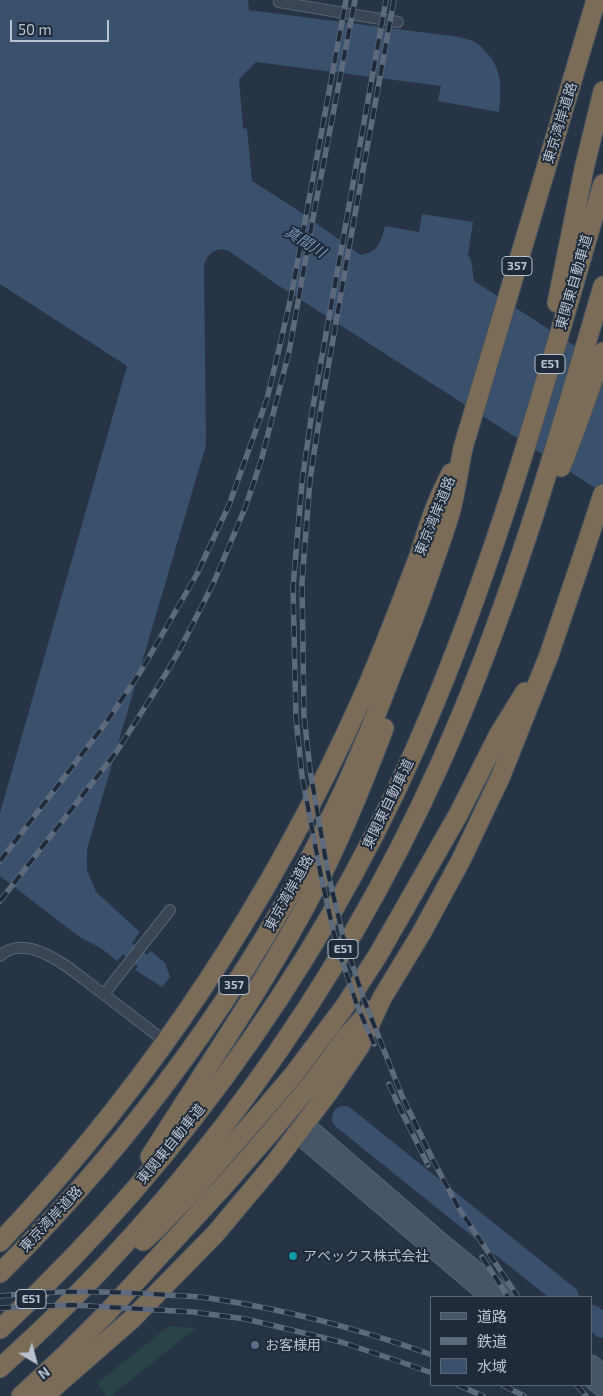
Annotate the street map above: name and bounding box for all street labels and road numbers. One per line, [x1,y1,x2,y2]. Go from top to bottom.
street label: 東京湾岸道路 [540,80,580,166]
street label: 東関東自動車道 [552,233,596,331]
road number: 357 [502,256,532,276]
road number: E51 [535,354,565,374]
street label: 東京湾岸道路 [411,474,459,558]
street label: 東関東自動車道 [359,756,417,852]
street label: 東京湾岸道路 [261,852,317,934]
road number: E51 [328,940,358,959]
road number: 357 [219,976,249,994]
street label: 東関東自動車道 [134,1101,208,1187]
street label: 東京湾岸道路 [16,1183,86,1255]
road number: E51 [16,1290,46,1308]

